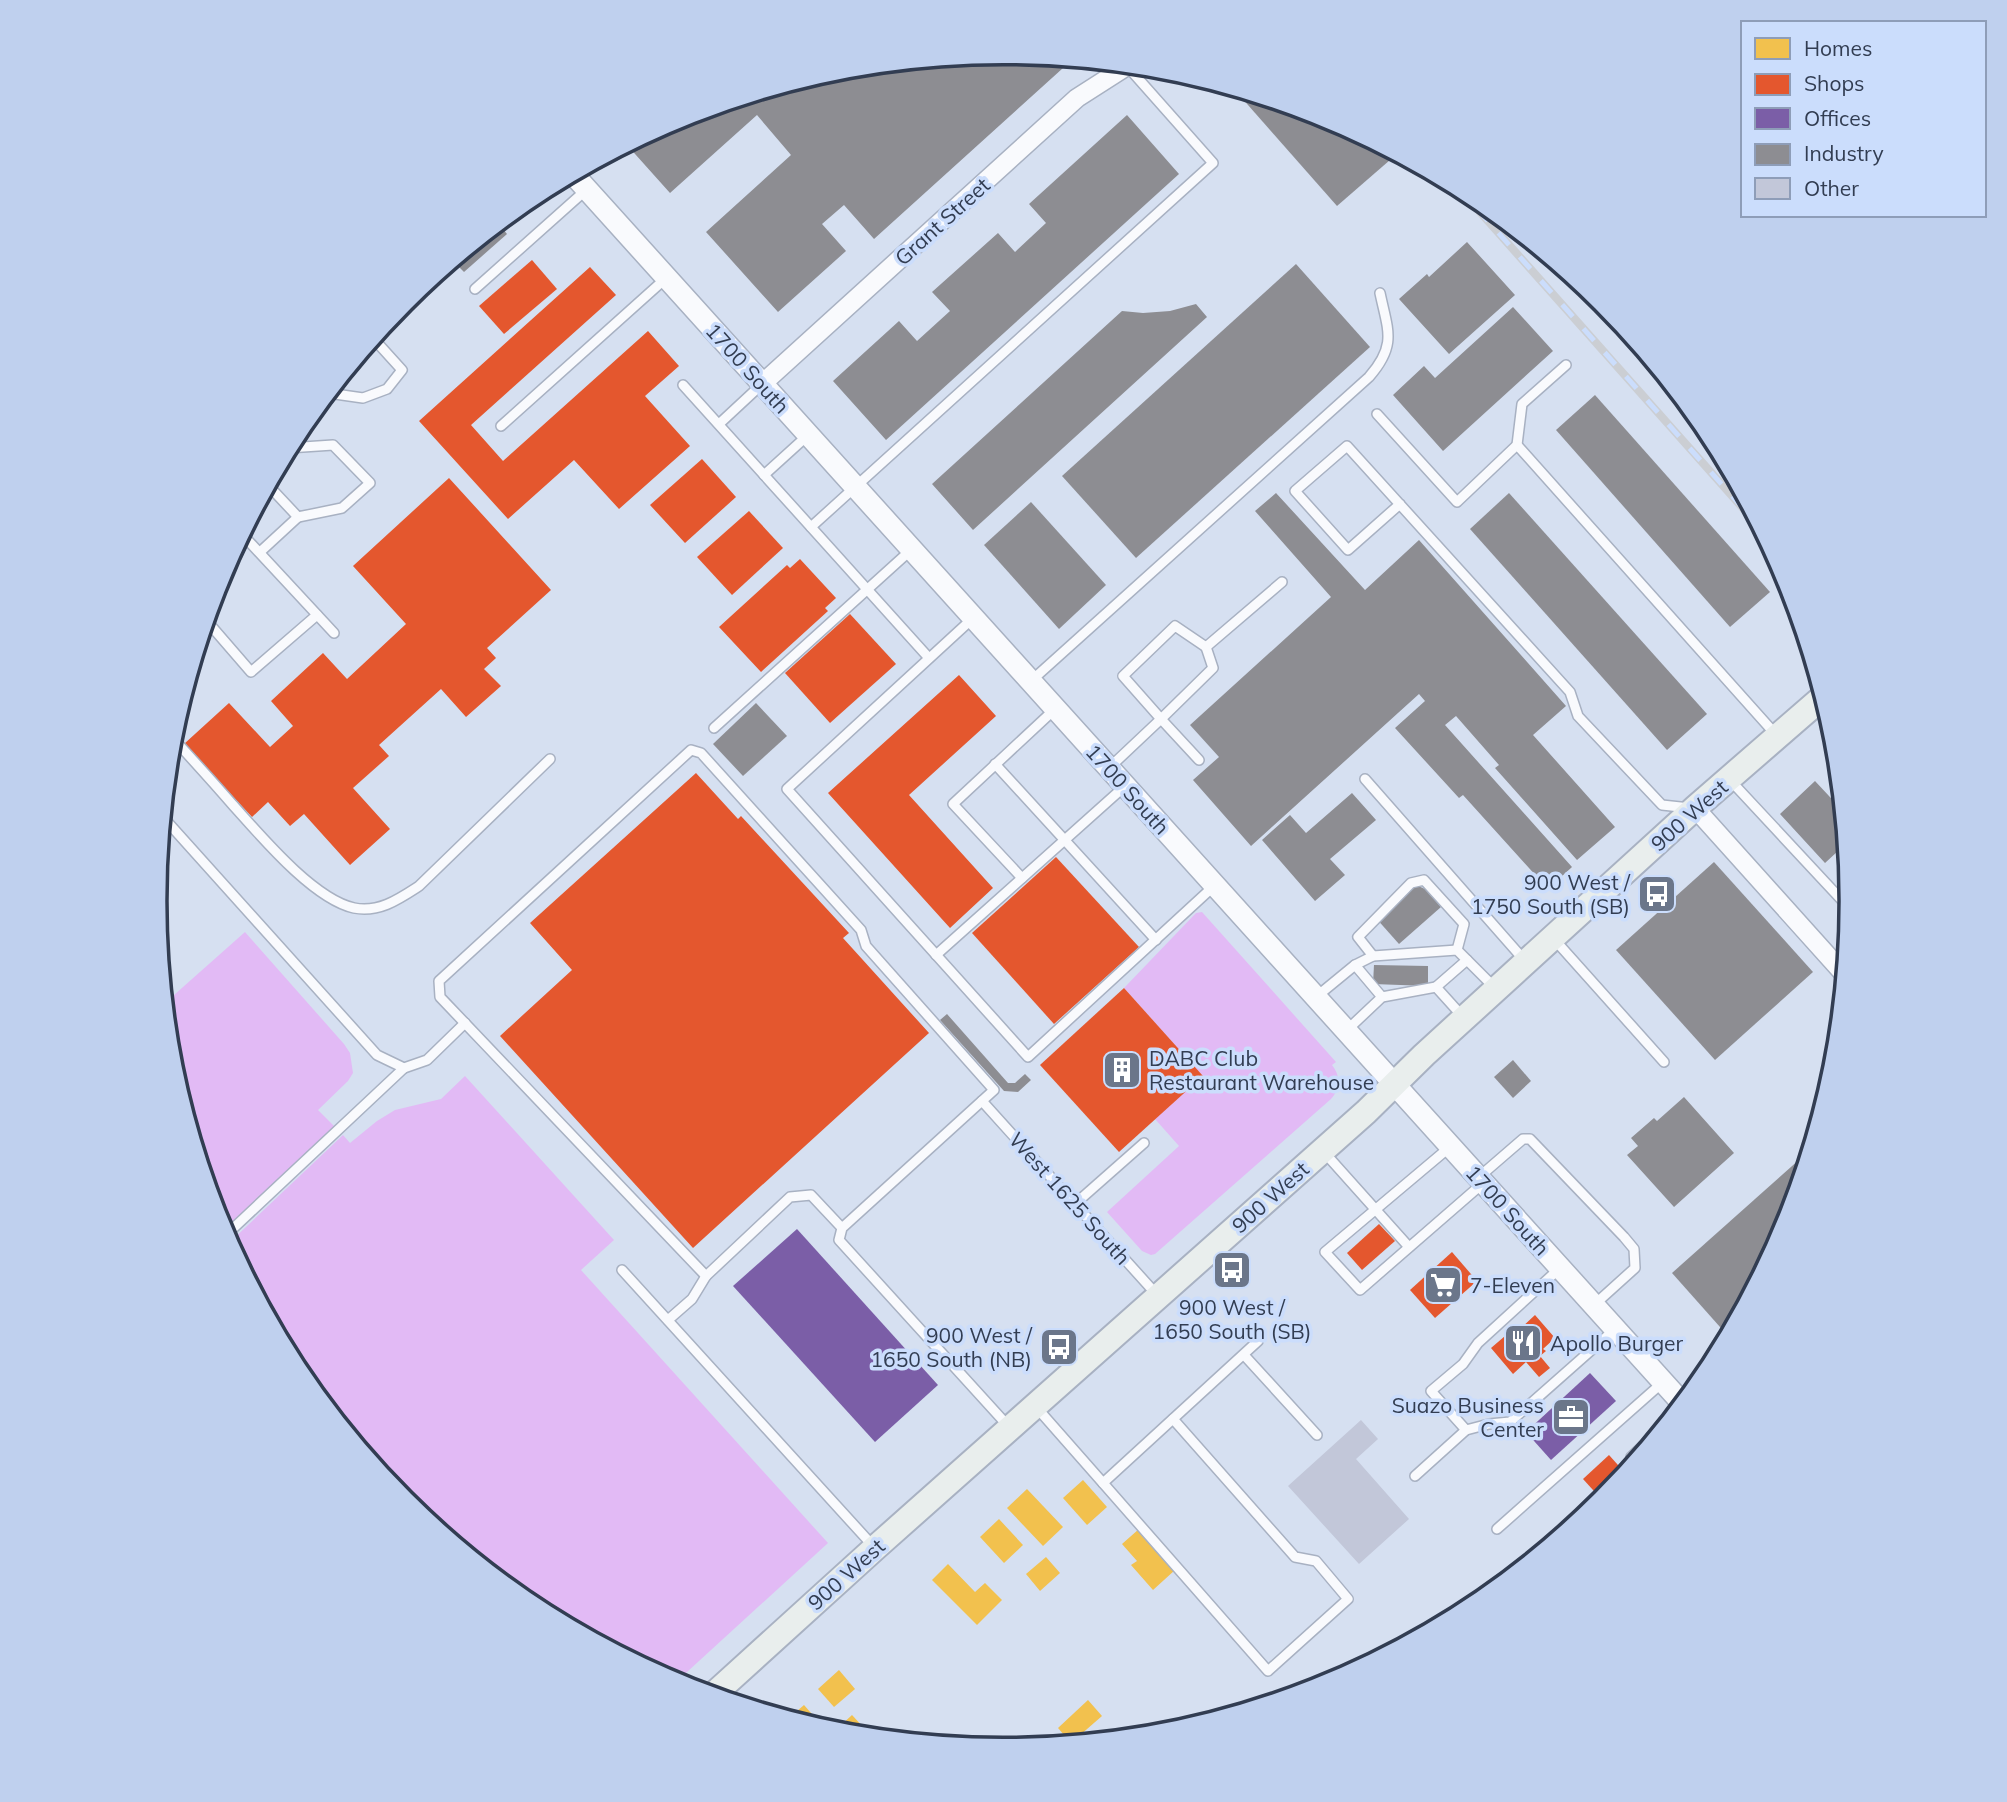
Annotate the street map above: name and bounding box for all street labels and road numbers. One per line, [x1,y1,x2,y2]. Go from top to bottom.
street label: Grant Street [889,172,995,270]
street label: 1700 South [701,317,795,419]
street label: 1700 South [1081,738,1175,840]
street label: 900 West [1645,774,1733,856]
street label: West 1625 South [1004,1126,1136,1270]
street label: 900 West [1226,1156,1314,1238]
street label: 1700 South [1461,1159,1555,1261]
street label: 900 West [802,1533,890,1615]

